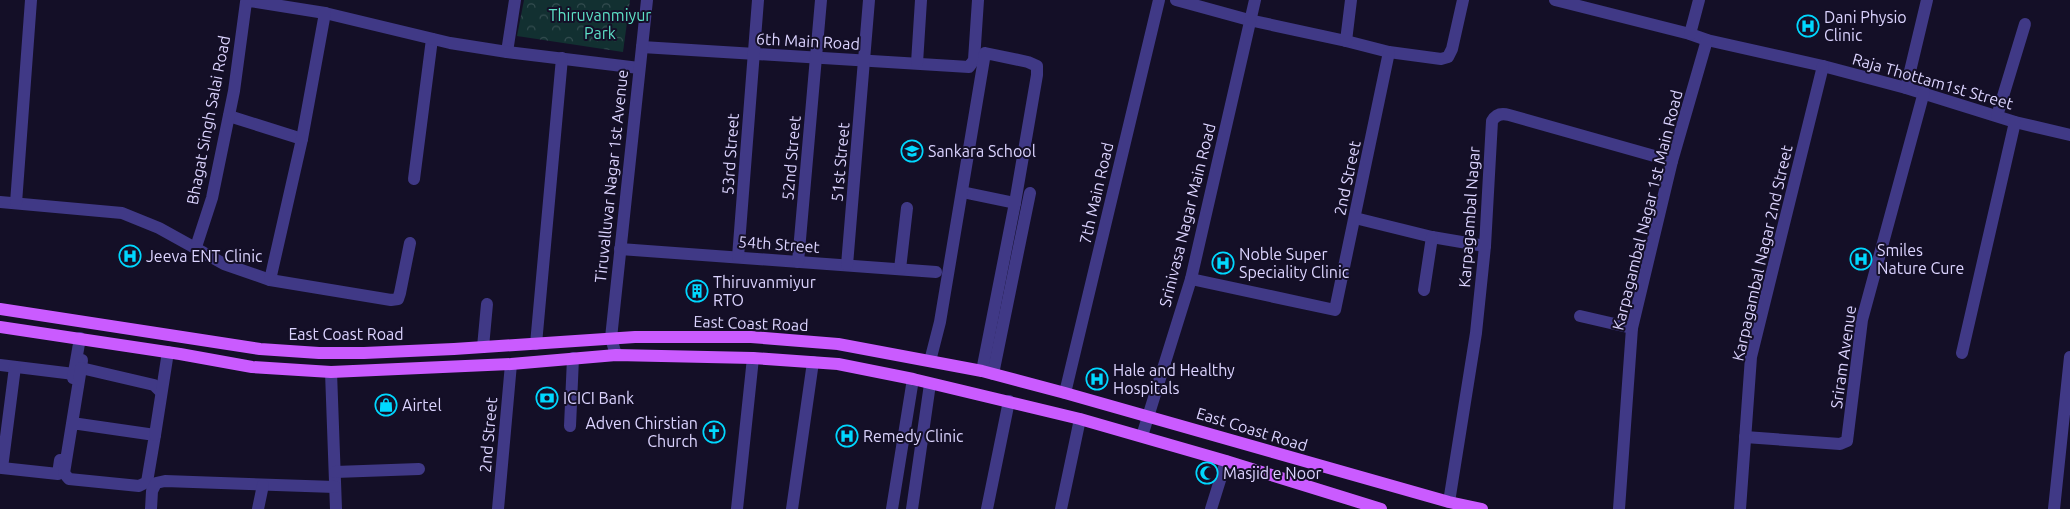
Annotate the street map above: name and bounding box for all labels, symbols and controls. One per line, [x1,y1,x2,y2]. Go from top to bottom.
park label: Thiruvanmiyur Park [549,6,651,42]
place label: Dani Physio Clinic [1824,8,1907,44]
hospital icon: Dani Physio Clinic [1796,14,1820,38]
street label: 6th Main Road [756,29,860,53]
street label: Bhagat Singh Salai Road [183,34,233,206]
street label: Raja Thottam1st Street [1850,49,2016,113]
street label: Tiruvalluvar Nagar 1st Avenue [591,69,631,283]
street label: Karpagambal Nagar 1st Main Road [1608,88,1686,332]
street label: 53rd Street [718,112,742,195]
street label: 52nd Street [778,114,804,201]
street label: 51st Street [828,121,852,202]
street label: Srinivasa Nagar Main Road [1155,121,1219,309]
street label: 2nd Street [1330,138,1364,217]
school or university icon: Sankara School [900,139,924,163]
street label: 7th Main Road [1076,140,1116,246]
place label: Sankara School [928,142,1036,160]
street label: Karpagambal Nagar 2nd Street [1728,143,1796,363]
street label: Karpagambal Nagar [1455,146,1483,288]
street label: 54th Street [738,232,821,256]
place label: Smiles Nature Cure [1877,241,1964,277]
hospital icon: Jeeva ENT Clinic [118,244,142,268]
place label: Noble Super Speciality Clinic [1239,245,1350,281]
place label: Jeeva ENT Clinic [146,247,263,265]
hospital icon: Smiles Nature Cure [1849,247,1873,271]
hospital icon: Noble Super Speciality Clinic [1211,251,1235,275]
place label: Thiruvanmiyur RTO [713,273,816,309]
building icon: Thiruvanmiyur RTO [685,279,709,303]
street label: Sriram Avenue [1827,304,1859,410]
street label: East Coast Road [693,312,809,334]
street label: East Coast Road [288,325,404,343]
place label: Hale and Healthy Hospitals [1113,361,1235,397]
hospital icon: Hale and Healthy Hospitals [1085,367,1109,391]
bank icon: ICICI Bank [535,386,559,410]
place label: ICICI Bank [563,389,634,407]
shop icon: Airtel [374,393,398,417]
place label: Airtel [402,396,442,414]
street label: 2nd Street [476,396,500,474]
street label: East Coast Road [1194,404,1310,454]
place label: Adven Chirstian Church [585,414,698,450]
church icon: Adven Chirstian Church [702,420,726,444]
hospital icon: Remedy Clinic [835,424,859,448]
place label: Remedy Clinic [863,427,964,445]
mosque icon: Masjid e Noor [1195,461,1219,485]
place label: Masjid e Noor [1223,464,1322,482]

